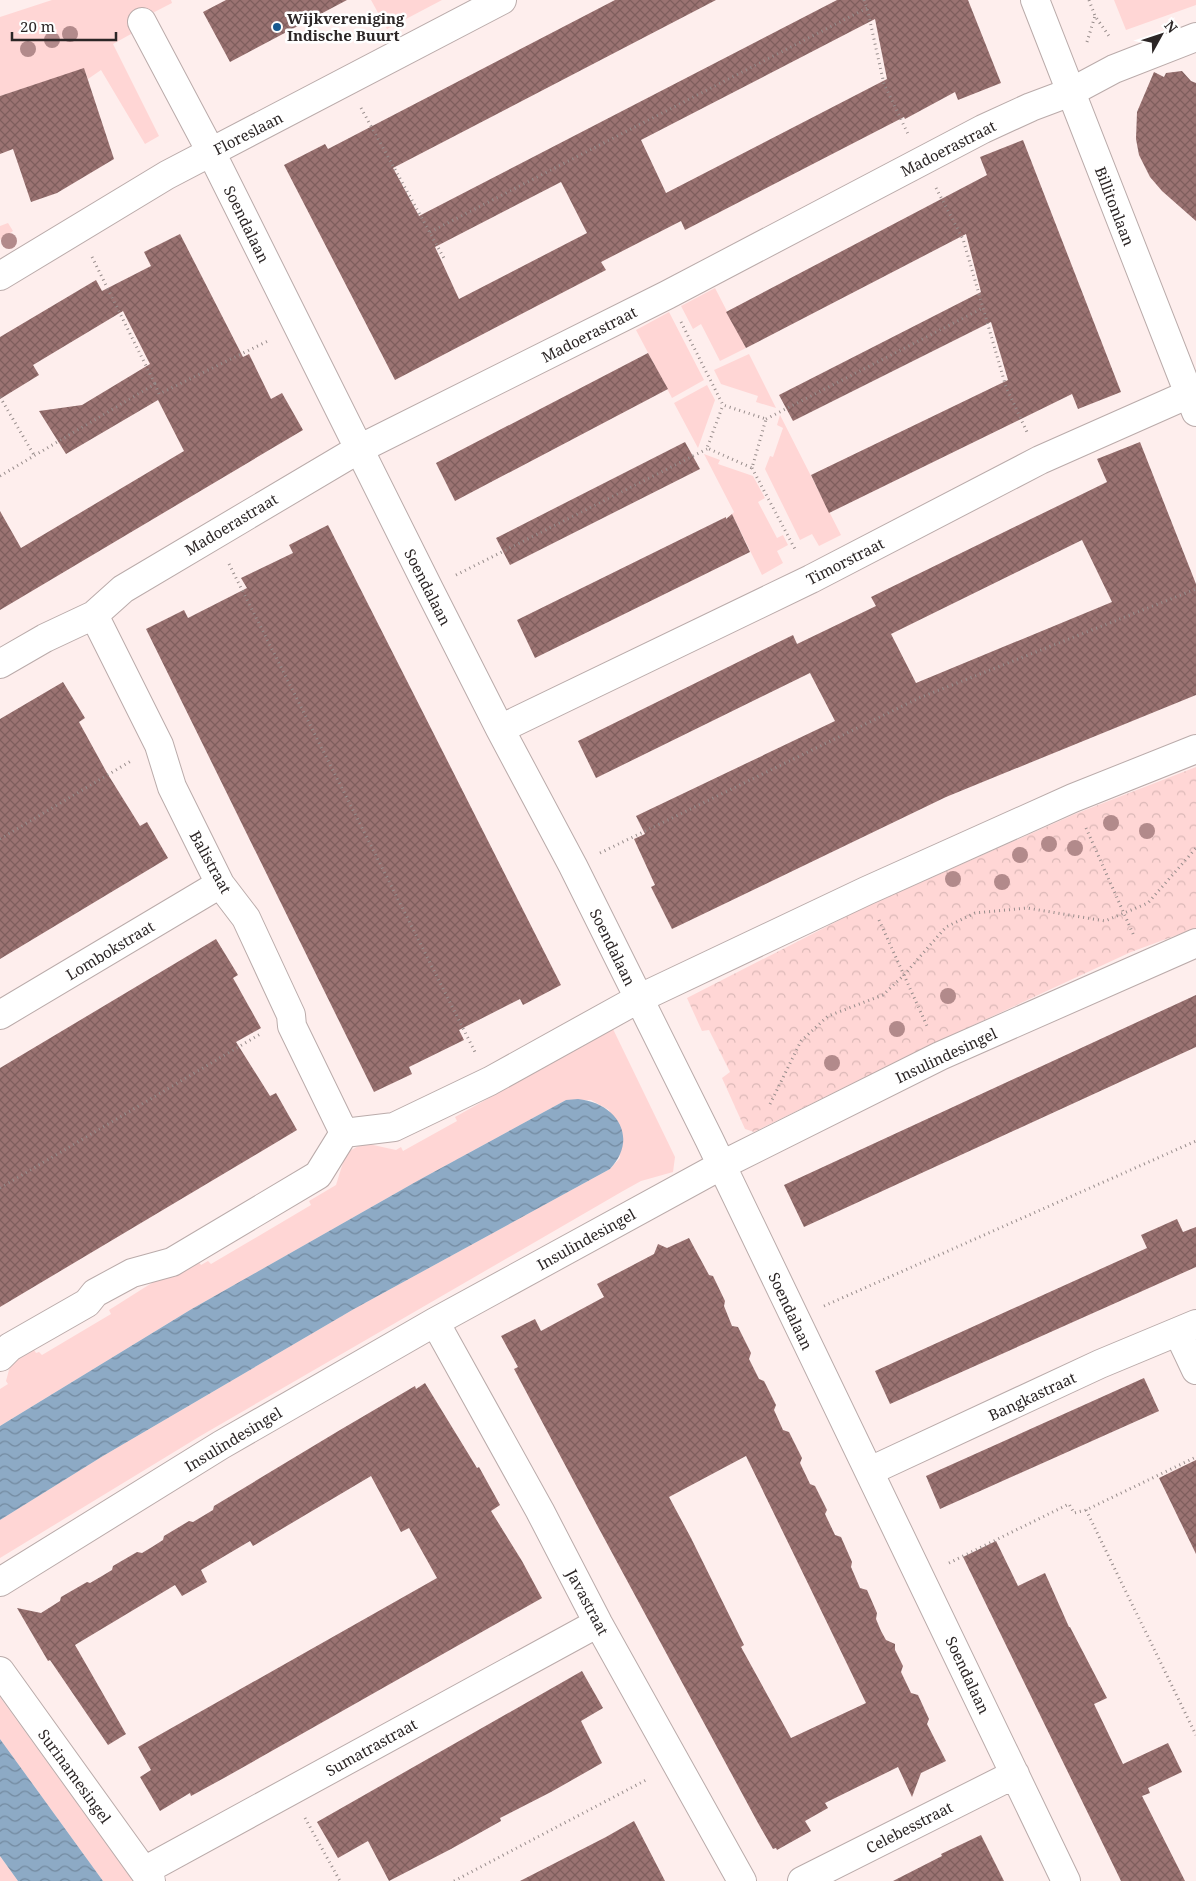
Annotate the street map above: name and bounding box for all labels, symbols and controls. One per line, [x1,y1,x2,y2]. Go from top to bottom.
place label: Wijkvereniging Indische Buurt [287,8,405,45]
scale bar [12,10,116,42]
north arrow [1136,10,1186,60]
text: 20 m [20,16,55,36]
text: N [1161,16,1182,37]
marker: Wijkvereniging Indische Buurt [271,21,283,33]
street label: Floreslaan [210,107,286,159]
street label: Madoerastraat [897,115,999,181]
street label: Billitonlaan [1091,163,1139,249]
street label: Soendalaan [220,182,274,266]
street label: Madoerastraat [538,301,640,367]
street label: Madoerastraat [181,488,281,560]
street label: Timorstraat [803,533,887,589]
street label: Soendalaan [400,545,456,629]
street label: Balistraat [186,827,236,897]
street label: Soendalaan [586,905,640,989]
street label: Lombokstraat [62,916,158,984]
street label: Insulindesingel [892,1023,1000,1087]
street label: Insulindesingel [533,1203,639,1274]
street label: Soendalaan [764,1269,818,1353]
street label: Bangkastraat [985,1367,1079,1425]
street label: Insulindesingel [181,1402,286,1476]
street label: Javastraat [562,1565,614,1638]
street label: Soendalaan [941,1633,995,1717]
street label: Sumatrastraat [322,1714,420,1780]
street label: Surinamesingel [34,1725,116,1827]
street label: Celebesstraat [862,1797,956,1857]

